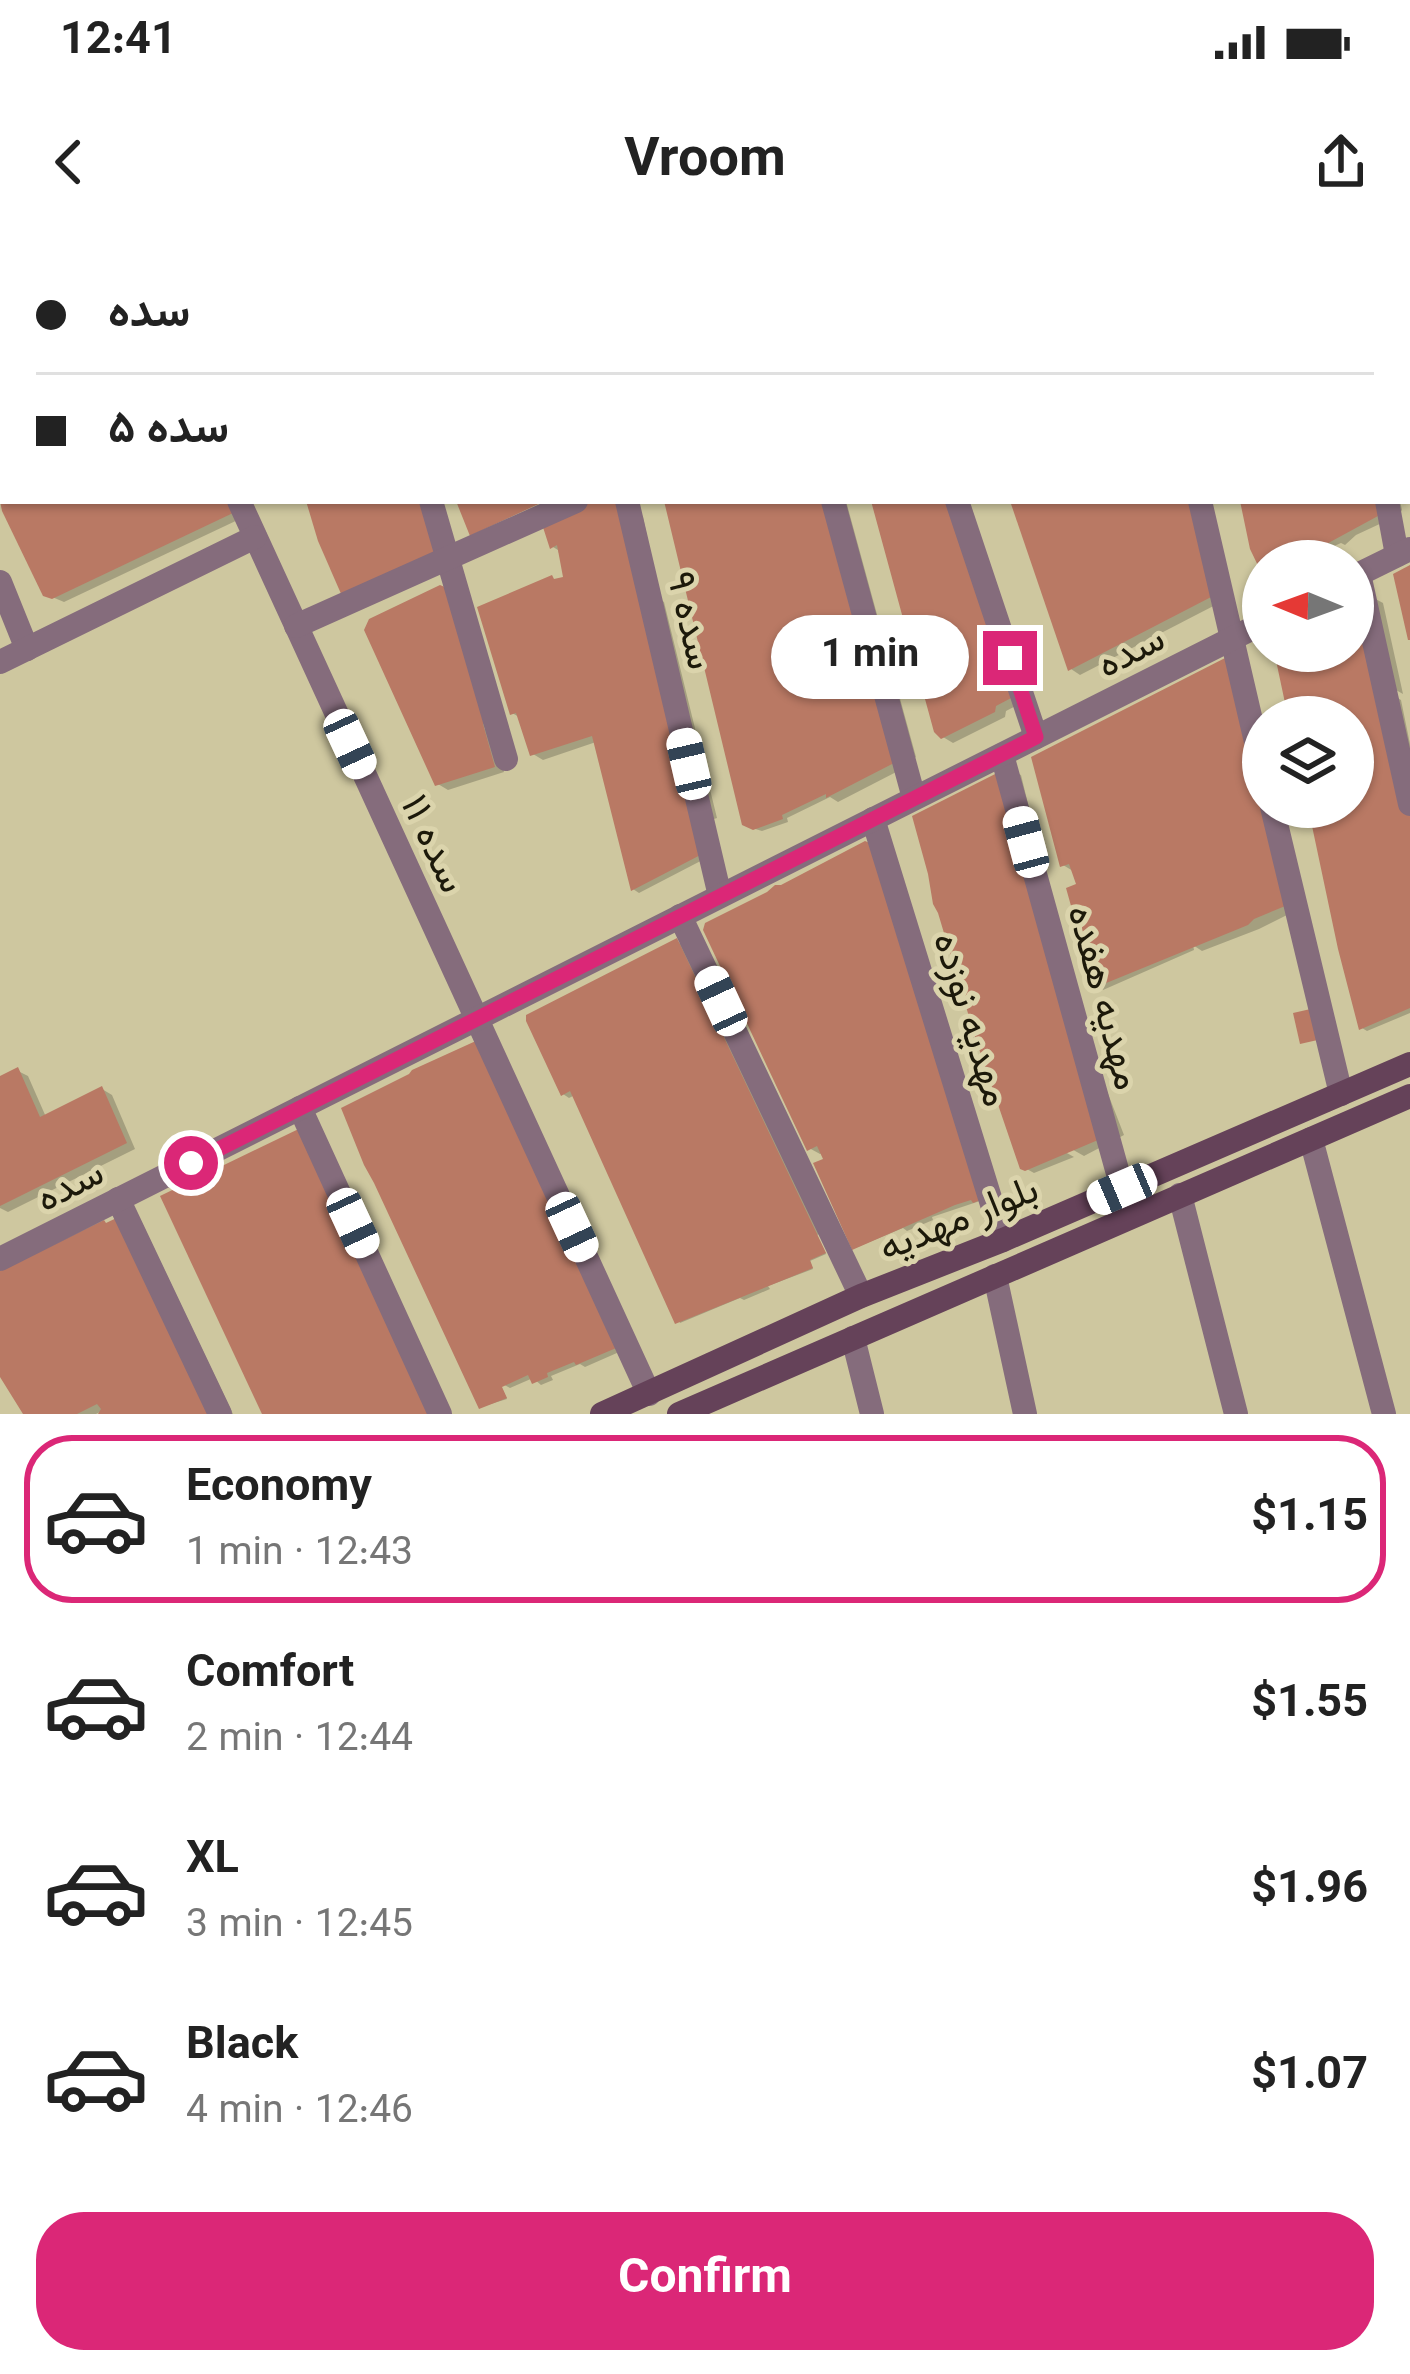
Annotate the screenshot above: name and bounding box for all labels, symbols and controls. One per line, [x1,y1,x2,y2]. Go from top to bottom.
text: 12:41 [60,7,177,77]
text: Vroom [624,120,786,204]
icon: back [36,129,102,195]
icon: share [1308,129,1374,195]
text: سده [108,280,190,350]
text: سده ۵ [108,396,229,466]
north arrow [1242,540,1374,672]
map controls [1242,540,1374,828]
street label: سده ۹ [647,566,728,676]
street label: سده [1087,611,1177,697]
callout: 1 min [770,616,968,700]
text: 1 min [821,626,919,687]
route end [983,631,1037,685]
button: layers [1242,696,1374,828]
car [318,704,382,784]
car [663,725,715,803]
street label: سده ۱۱ [382,785,480,904]
car [999,803,1053,881]
street label: مهدیه هفده [1048,899,1156,1097]
street label: مهدیه نوزده [913,926,1024,1115]
car [689,961,753,1041]
route start [164,1136,218,1190]
street label: سده [26,1145,116,1231]
car [1082,1158,1162,1220]
street label: بلوار مهدیه [871,1162,1049,1281]
car [321,1183,385,1263]
car [540,1187,604,1267]
text: Economy [186,1454,372,1524]
icon: car [42,1465,150,1573]
text: $1.15 [1251,1484,1368,1554]
text: 1 min · 12:43 [186,1524,413,1585]
text: Comfort [186,1640,354,1710]
icon: car [42,1651,150,1759]
text: $1.55 [1251,1670,1368,1740]
text: 2 min · 12:44 [186,1710,413,1771]
text: XL [186,1826,239,1896]
icon: car [42,1837,150,1945]
text: $1.96 [1251,1856,1368,1926]
text: 3 min · 12:45 [186,1896,413,1957]
text: Black [186,2012,298,2082]
icon: car [42,2023,150,2131]
text: $1.07 [1251,2042,1368,2112]
text: 4 min · 12:46 [186,2082,413,2143]
button: Confirm [36,2212,1374,2350]

